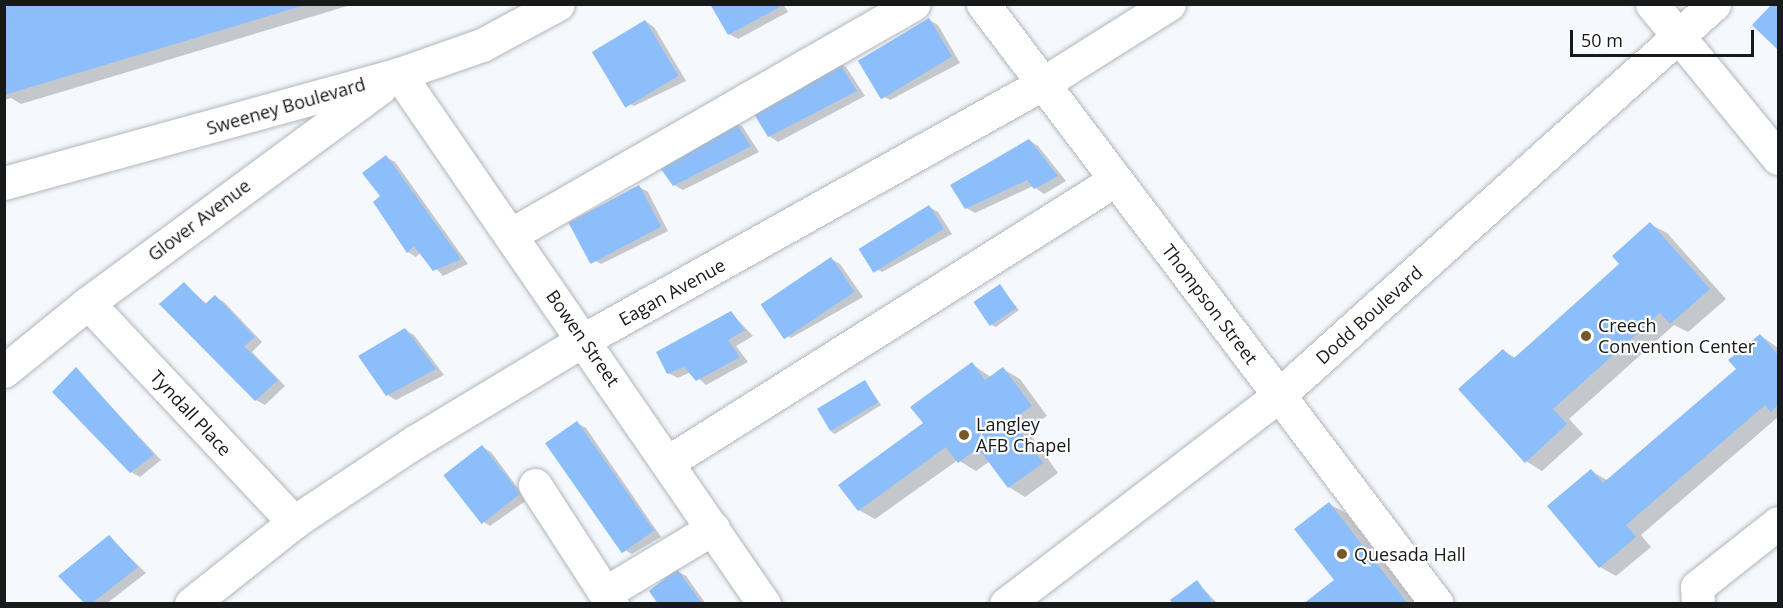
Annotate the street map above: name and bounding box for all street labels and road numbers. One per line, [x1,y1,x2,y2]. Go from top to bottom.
street label: Sweeney Boulevard [204,73,368,139]
street label: Glover Avenue [144,175,254,265]
street label: Thompson Street [1158,240,1262,368]
street label: Eagan Avenue [615,254,729,330]
street label: Dodd Boulevard [1311,261,1427,369]
street label: Bowen Street [542,286,624,390]
street label: Tyndall Place [146,366,236,460]

